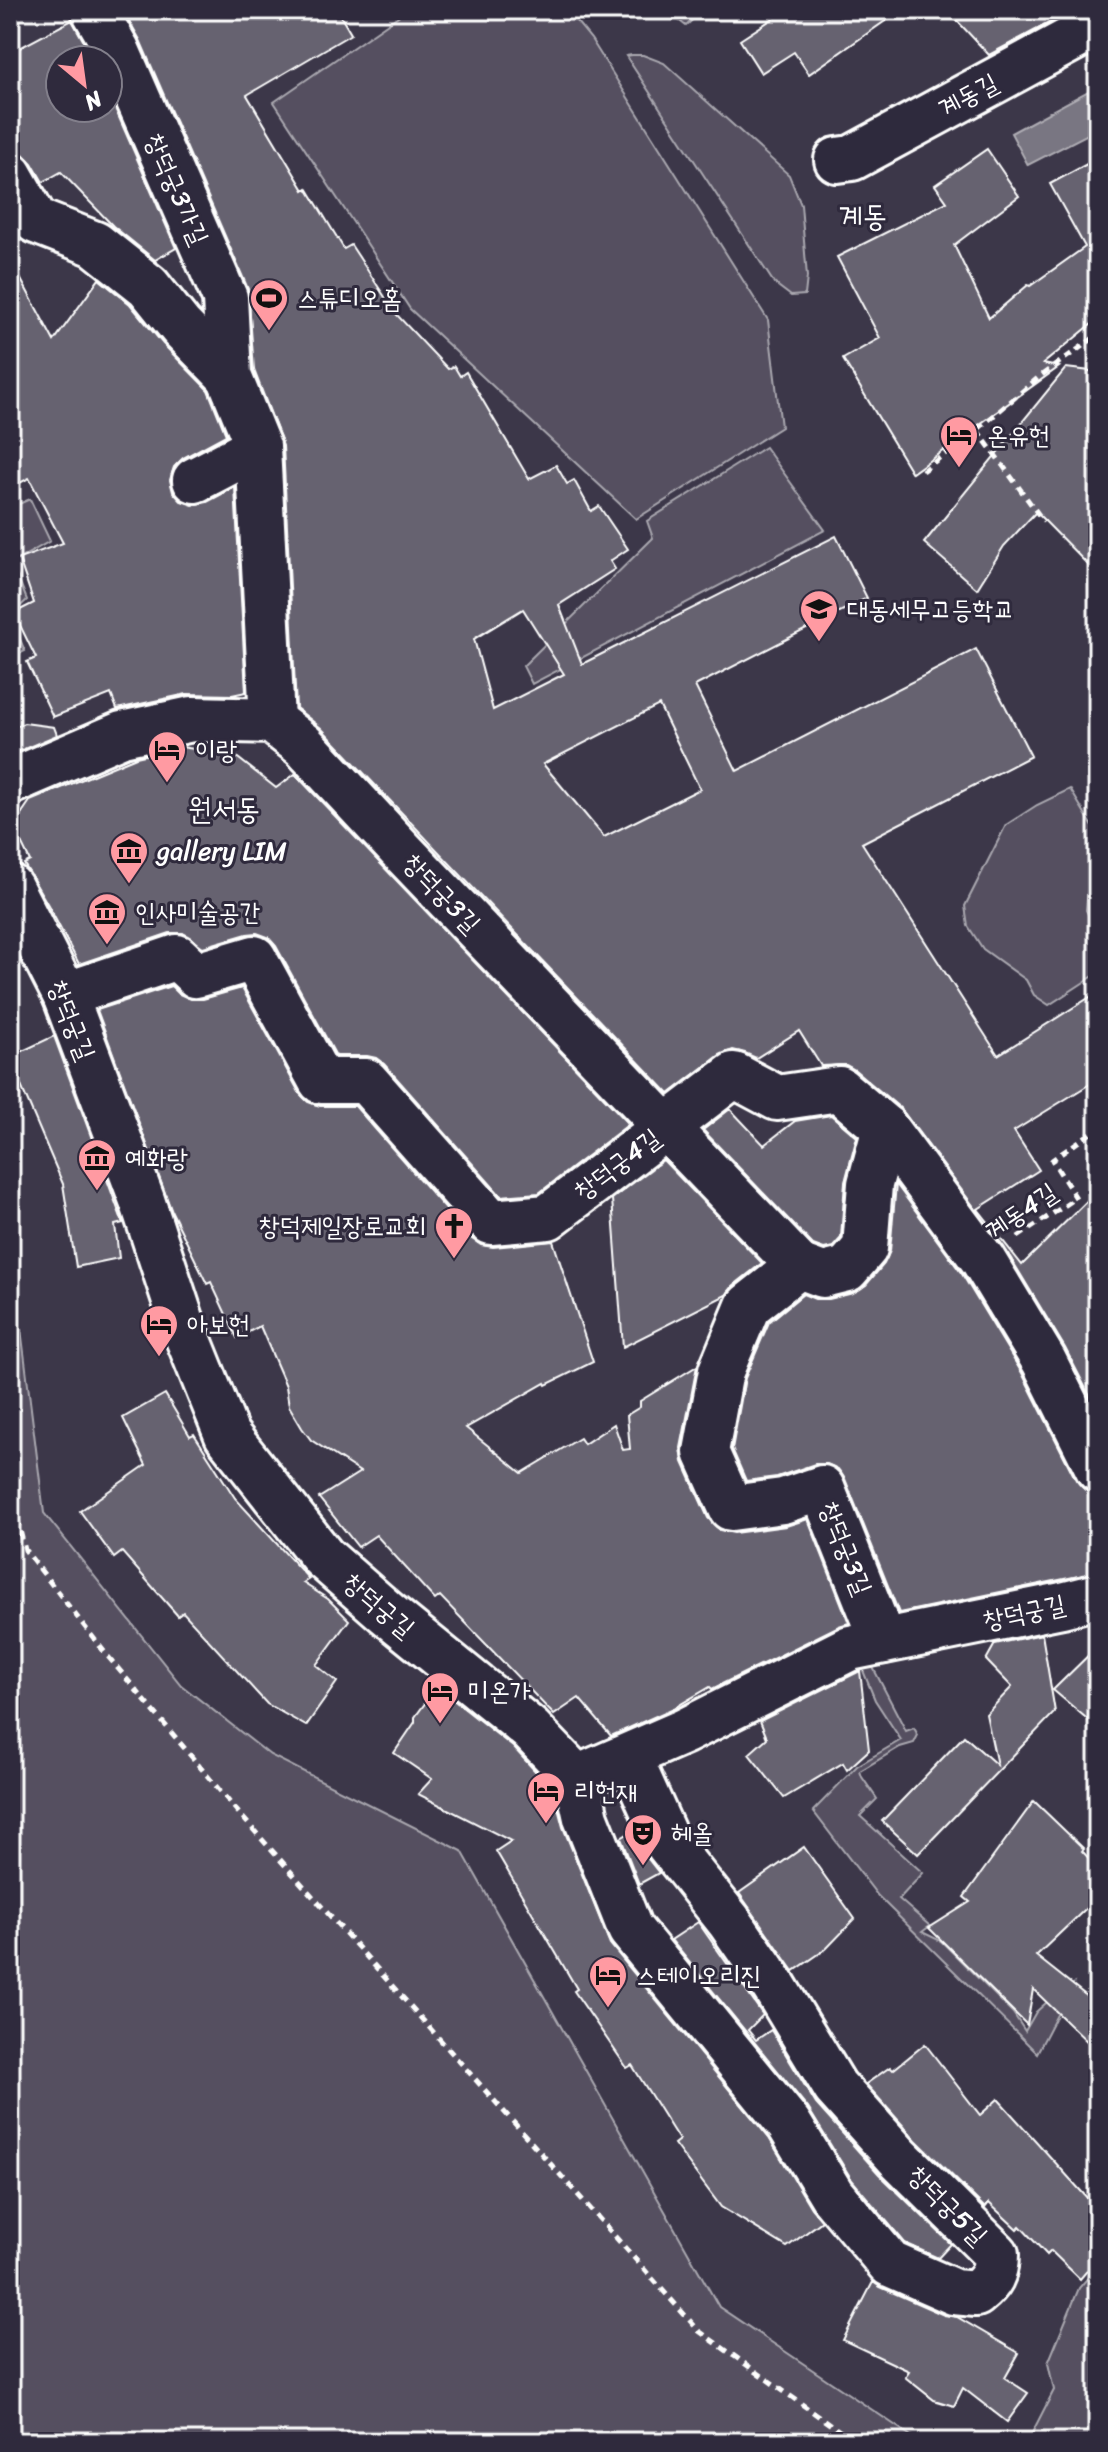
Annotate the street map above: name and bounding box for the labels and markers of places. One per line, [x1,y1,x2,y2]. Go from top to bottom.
place label: 스튜디오홈 [297,275,402,321]
sports icon: 스튜디오홈 [248,277,290,332]
place label: 온유헌 [987,412,1050,458]
hotel icon: 온유헌 [938,414,980,469]
place label: 대동세무고등학교 [847,586,1014,632]
school or university icon: 대동세무고등학교 [798,588,840,643]
place label: 이랑 [195,727,237,773]
hotel icon: 이랑 [146,729,188,784]
place label: gallery LIM [155,828,287,874]
museum icon: gallery LIM [108,830,150,885]
place label: 인사미술공간 [135,889,261,935]
museum icon: 인사미술공간 [86,891,128,946]
place label: 예화랑 [125,1135,188,1181]
museum icon: 예화랑 [76,1137,118,1192]
place label: 창덕제일장로교회 [259,1203,426,1249]
church icon: 창덕제일장로교회 [433,1205,475,1260]
place label: 아보헌 [187,1301,250,1347]
hotel icon: 아보헌 [138,1303,180,1358]
place label: 미온가 [468,1668,531,1714]
hotel icon: 미온가 [419,1670,461,1725]
place label: 리헌재 [574,1768,637,1814]
hotel icon: 리헌재 [525,1770,567,1825]
place label: 헤올 [671,1810,713,1856]
theatre icon: 헤올 [622,1812,664,1867]
place label: 스테이오리진 [636,1952,762,1998]
hotel icon: 스테이오리진 [587,1954,629,2009]

